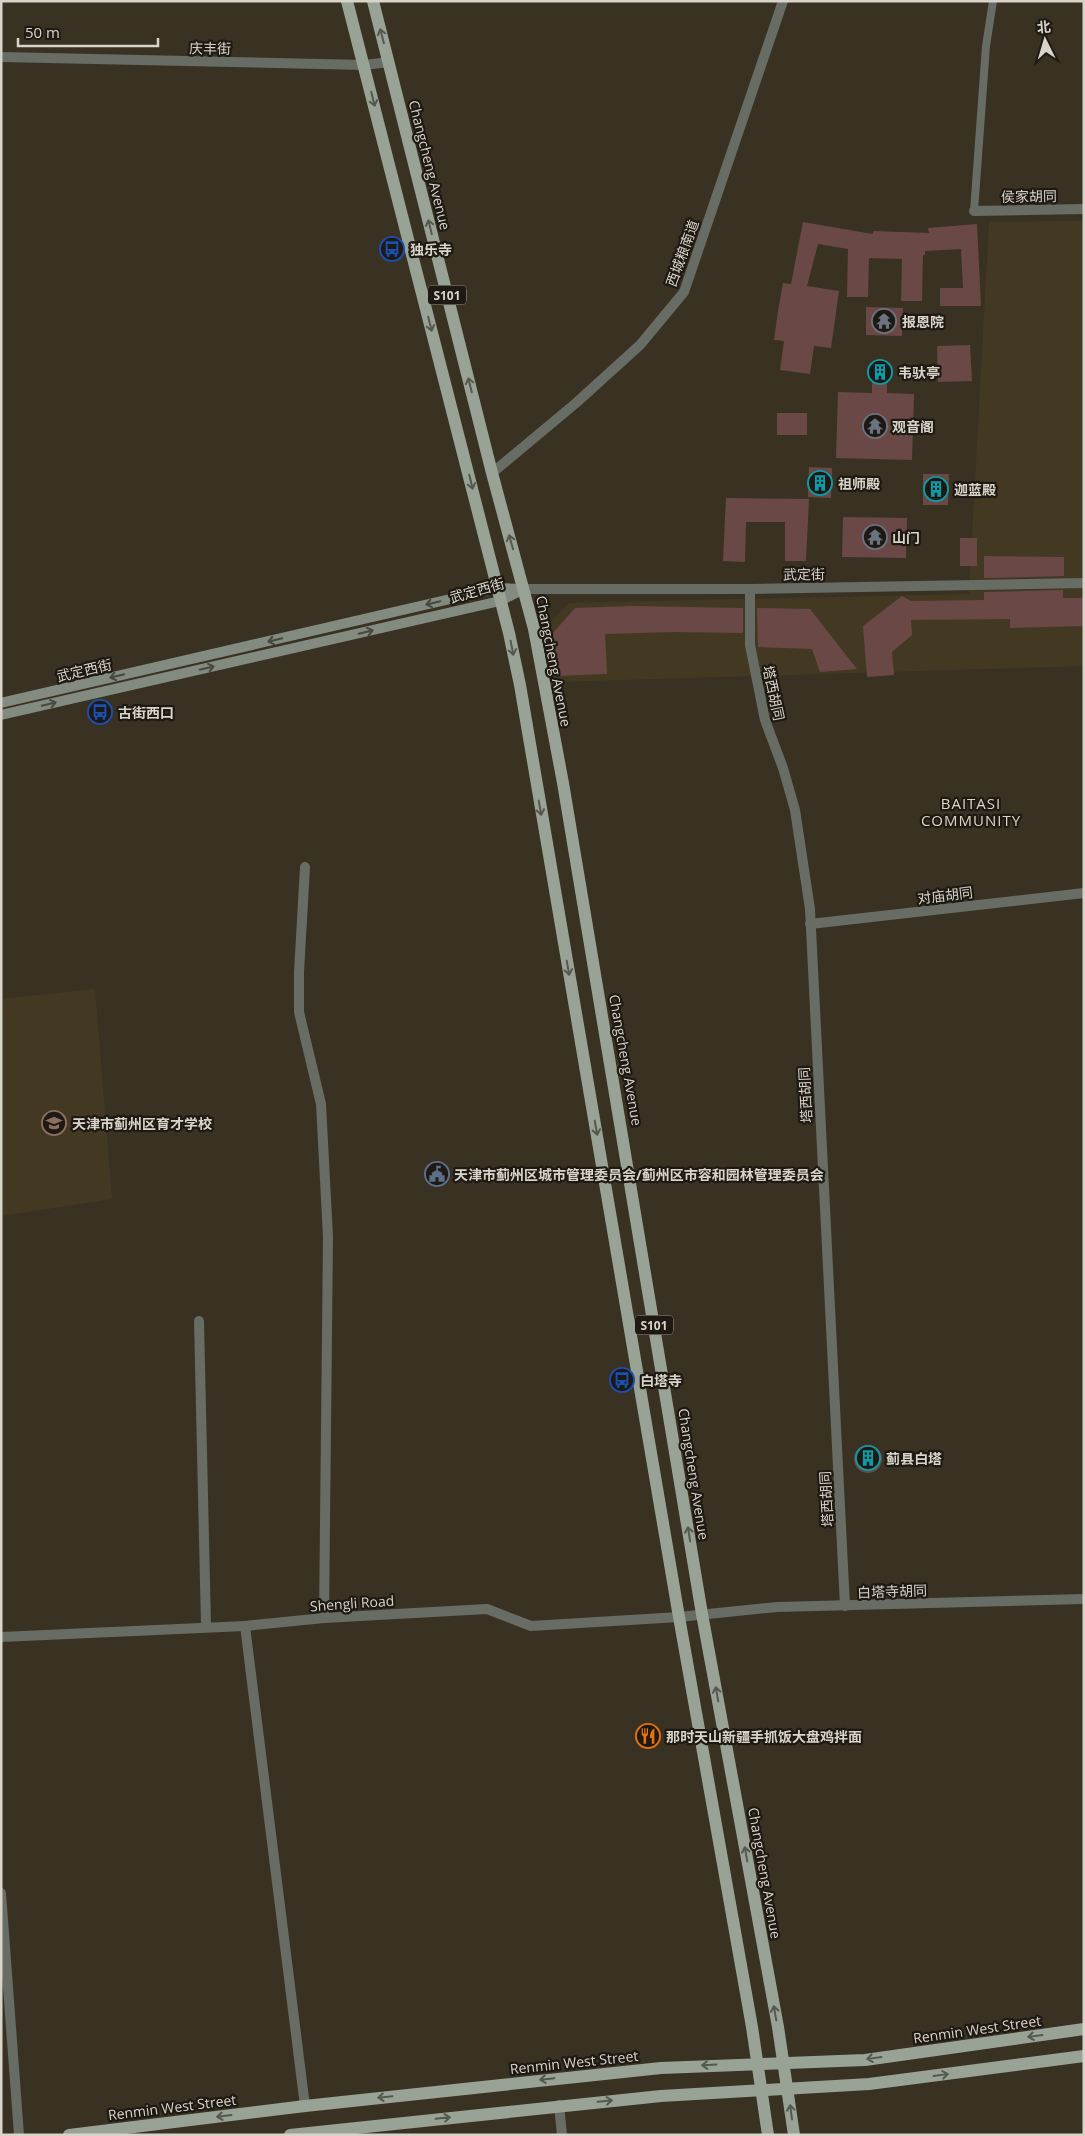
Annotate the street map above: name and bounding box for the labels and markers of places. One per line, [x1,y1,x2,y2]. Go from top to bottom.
bus stop icon: 独乐寺 [379,236,405,262]
place label: 独乐寺 [410,240,452,259]
temple icon: 报恩院 [871,308,897,334]
place label: 报恩院 [902,312,944,331]
building icon: 韦驮亭 [867,359,893,385]
place label: 韦驮亭 [898,363,940,382]
temple icon: 观音阁 [862,413,888,439]
place label: 观音阁 [892,417,934,436]
building icon: 祖师殿 [807,470,833,496]
place label: 祖师殿 [838,474,880,493]
building icon: 迦蓝殿 [923,476,949,502]
place label: 迦蓝殿 [954,480,996,499]
temple icon: 山门 [862,524,888,550]
place label: 山门 [892,528,920,547]
bus stop icon: 古街西口 [87,699,113,725]
place label: 古街西口 [118,703,174,722]
school or university icon: 天津市蓟州区育才学校 [41,1110,67,1136]
place label: 天津市蓟州区育才学校 [72,1114,212,1133]
public building icon: 天津市蓟州区城市管理委员会/蓟州区市容和园林管理委员会 [424,1161,450,1187]
place label: 天津市蓟州区城市管理委员会/蓟州区市容和园林管理委员会 [454,1165,824,1184]
bus stop icon: 白塔寺 [609,1367,635,1393]
place label: 白塔寺 [640,1371,682,1390]
building icon: 蓟县白塔 [855,1445,881,1471]
place label: 蓟县白塔 [886,1449,942,1468]
restaurant icon: 那时天山新疆手抓饭大盘鸡拌面 [635,1723,661,1749]
place label: 那时天山新疆手抓饭大盘鸡拌面 [666,1727,862,1746]

